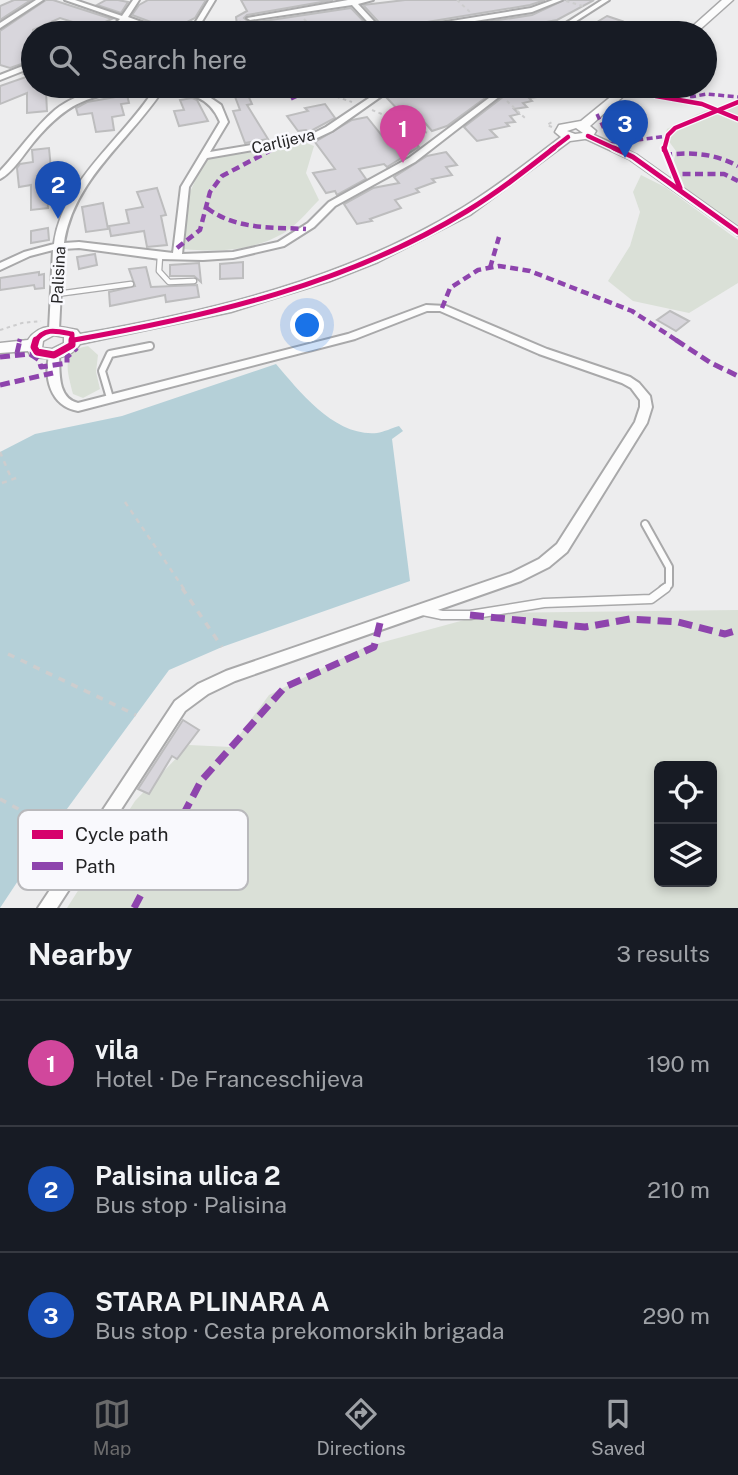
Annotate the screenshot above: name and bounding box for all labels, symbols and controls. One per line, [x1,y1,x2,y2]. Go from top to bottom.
search box [21,21,717,98]
icon: search [45,41,83,79]
text: Search here [101,44,247,75]
pin: 3 [602,100,648,158]
pin: 1 [380,105,426,163]
street label: Carlijeva [250,125,317,158]
pin: 2 [35,161,81,219]
street label: Palisina [47,246,69,304]
your location [290,308,324,342]
map controls [654,761,717,887]
button: locate [654,761,717,824]
legend [18,810,248,890]
text: Cycle path [75,823,168,845]
button: layers [654,824,717,887]
text: Path [75,855,115,877]
text: Nearby [28,936,132,972]
text: 3 results [616,940,710,967]
text: vila [95,1034,139,1065]
text: 1 [46,1050,56,1077]
text: 190 m [647,1050,710,1077]
text: Hotel · De Franceschijeva [95,1065,364,1092]
text: Palisina ulica 2 [95,1160,281,1191]
text: 2 [44,1176,58,1203]
text: 210 m [647,1176,710,1203]
text: Bus stop · Palisina [95,1191,287,1218]
text: STARA PLINARA A [95,1286,330,1317]
text: 3 [43,1302,59,1329]
text: 290 m [643,1302,710,1329]
text: Bus stop · Cesta prekomorskih brigada [95,1317,505,1344]
tab: Map [93,1395,131,1459]
tab: Directions [316,1395,406,1459]
tab: Saved [591,1395,645,1459]

